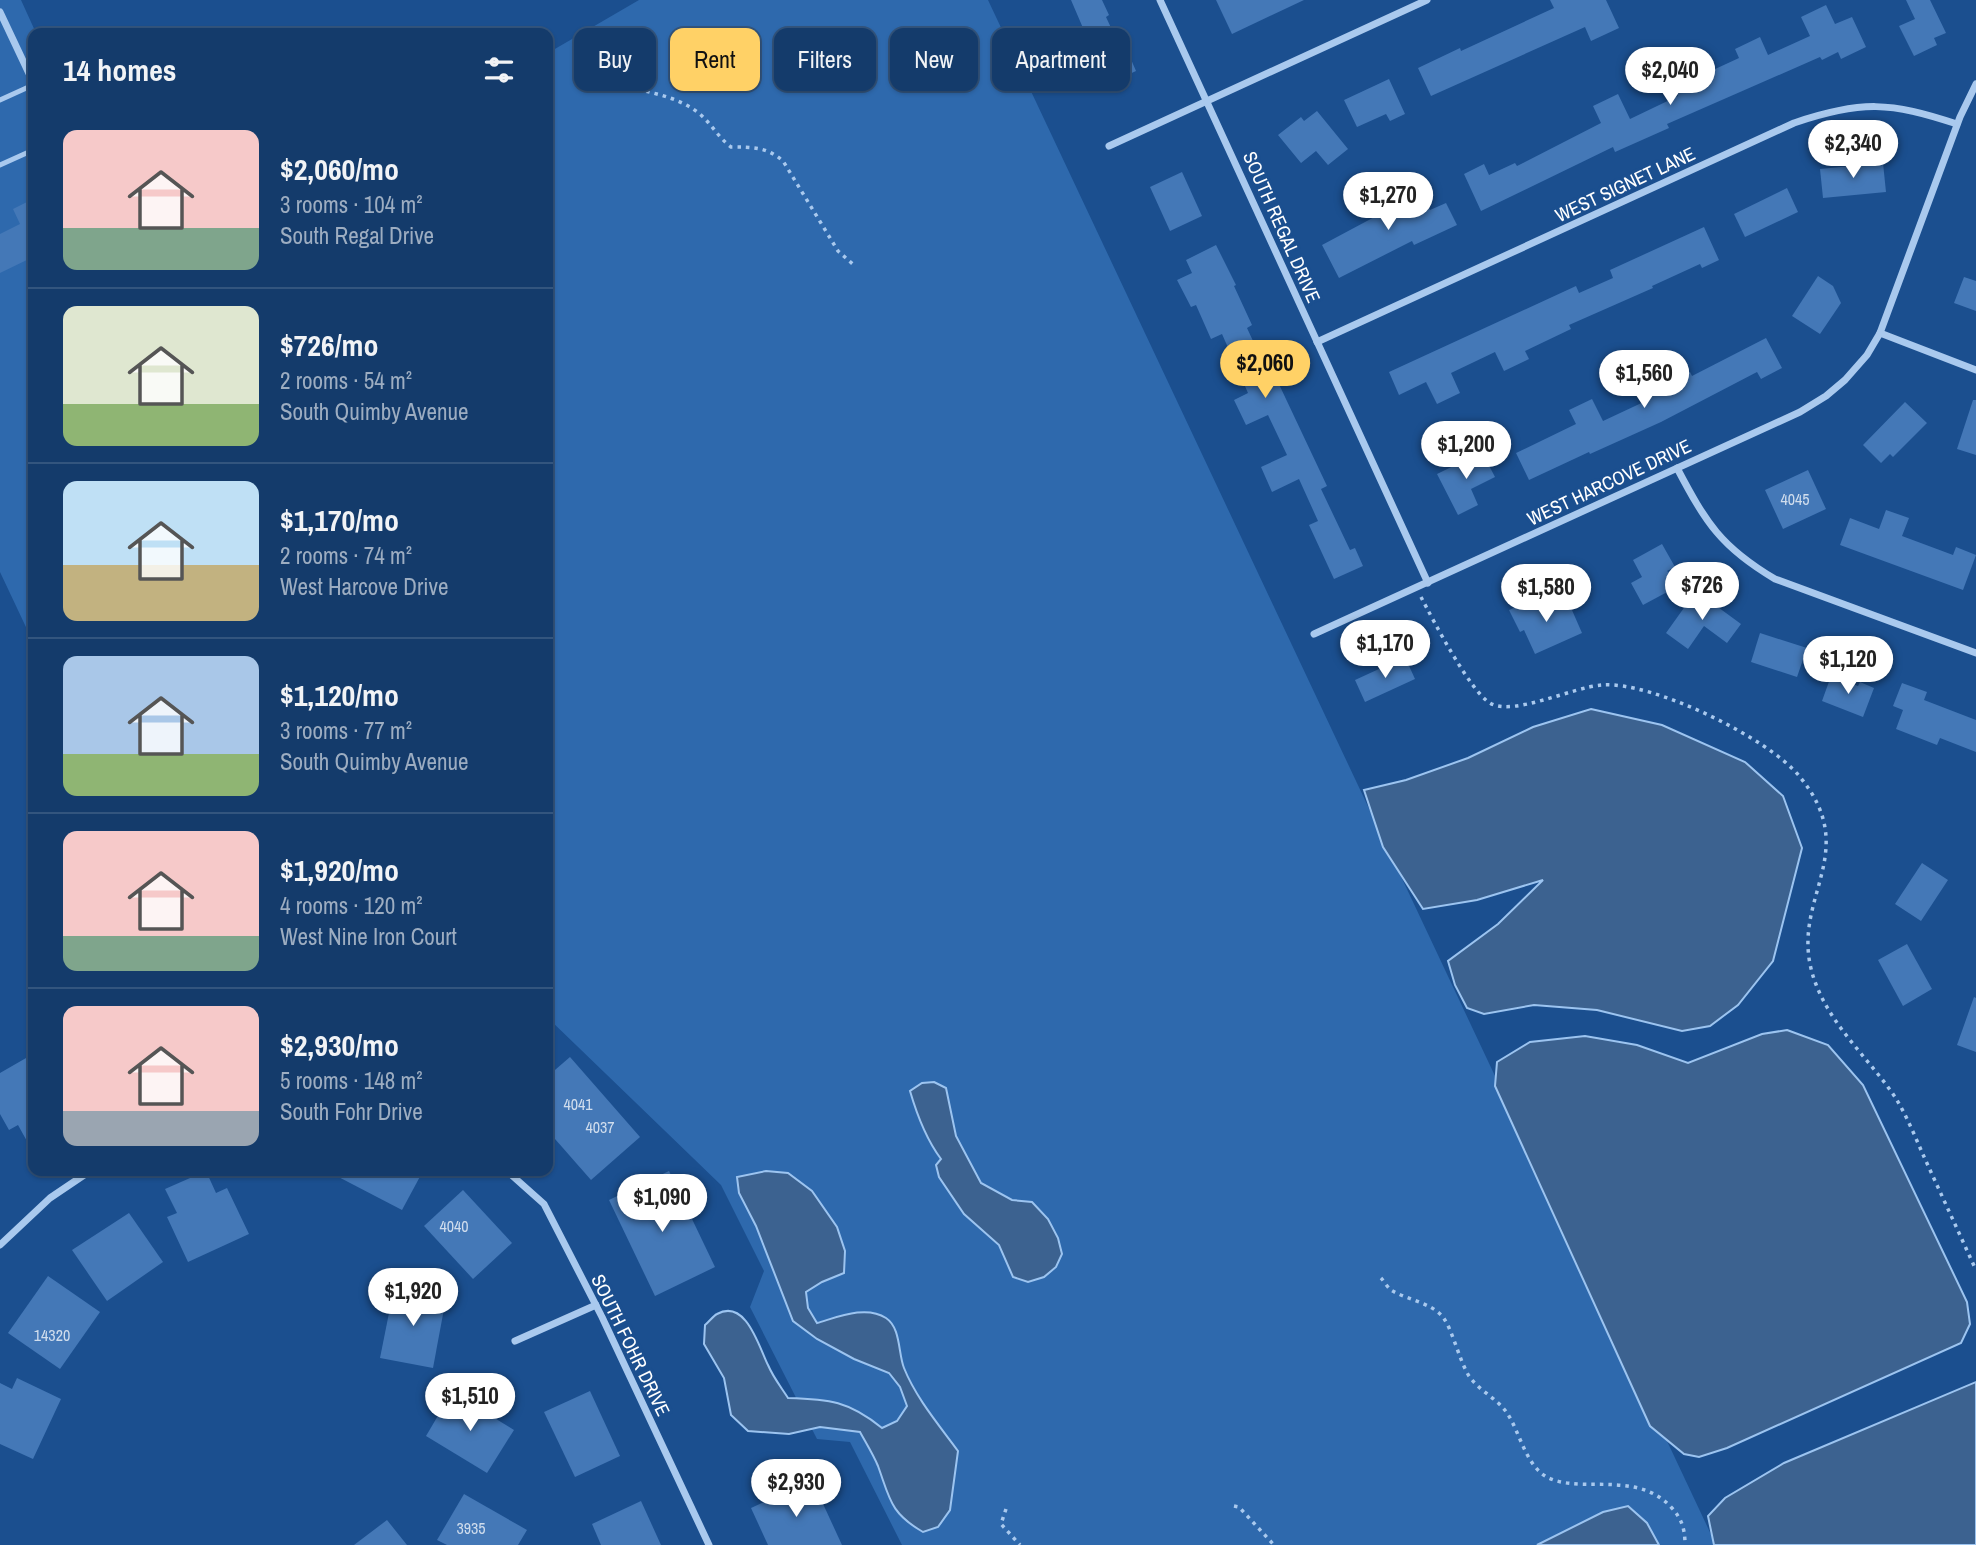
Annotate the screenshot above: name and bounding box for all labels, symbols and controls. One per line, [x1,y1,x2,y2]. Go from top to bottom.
chip: Buy [574,28,656,91]
chip: Rent [670,28,760,91]
chip: Filters [774,28,876,91]
chip: New [890,28,978,91]
chip: Apartment [992,28,1130,91]
pin: $2,040 [1613,48,1727,107]
text: 14 homes [63,50,177,90]
icon: filters [480,51,518,89]
text: $2,040 [1641,54,1699,85]
pin: $2,340 [1796,120,1910,180]
text: $2,340 [1824,127,1882,158]
street label: WEST SIGNET LANE [1551,140,1699,228]
street label: SOUTH REGAL DRIVE [1237,147,1327,307]
text: $2,060/mo [280,149,399,189]
icon: home [119,158,203,242]
pin: $1,270 [1331,173,1445,232]
text: $1,270 [1359,179,1417,210]
text: 3 rooms · 104 m² [280,189,423,220]
text: South Regal Drive [280,220,434,251]
text: $726/mo [280,325,378,365]
icon: home [119,334,203,418]
pin: $2,060 [1208,340,1322,400]
text: $2,060 [1236,347,1294,378]
pin: $1,560 [1587,350,1701,410]
text: $1,560 [1615,357,1673,388]
text: 2 rooms · 54 m² [280,365,412,396]
text: South Quimby Avenue [280,396,468,427]
pin: $1,200 [1409,421,1523,481]
text: $1,200 [1437,428,1495,459]
street label: WEST HARCOVE DRIVE [1523,433,1695,531]
house number: 4045 [1780,488,1810,510]
text: $1,170/mo [280,500,399,540]
icon: home [119,509,203,593]
text: 2 rooms · 74 m² [280,540,412,571]
pin: $726 [1661,562,1743,622]
pin: $1,580 [1489,564,1603,624]
text: $726 [1681,569,1723,600]
text: West Harcove Drive [280,571,448,602]
text: $1,580 [1517,571,1575,602]
pin: $1,170 [1328,620,1442,680]
text: $1,170 [1356,627,1414,658]
pin: $1,120 [1791,636,1905,696]
text: $1,120 [1819,643,1877,674]
text: $1,120/mo [280,675,399,715]
icon: home [119,684,203,768]
text: 3 rooms · 77 m² [280,715,412,746]
text: South Quimby Avenue [280,746,468,777]
text: $1,920/mo [280,850,399,890]
icon: home [119,859,203,943]
text: 4 rooms · 120 m² [280,890,423,921]
text: West Nine Iron Court [280,921,457,952]
text: $2,930/mo [280,1025,399,1065]
icon: home [119,1034,203,1118]
text: 5 rooms · 148 m² [280,1065,423,1096]
house number: 4041 [563,1093,593,1115]
text: South Fohr Drive [280,1096,423,1127]
house number: 4037 [585,1116,615,1138]
pin: $1,090 [605,1174,719,1234]
text: $1,090 [633,1181,691,1212]
house number: 4040 [439,1215,469,1237]
pin: $1,920 [356,1268,470,1328]
street label: SOUTH FOHR DRIVE [585,1270,677,1420]
text: $1,920 [384,1275,442,1306]
house number: 14320 [34,1324,70,1346]
pin: $1,510 [413,1374,527,1433]
text: $1,510 [441,1380,499,1411]
pin: $2,930 [739,1460,853,1519]
text: $2,930 [767,1466,825,1497]
house number: 3935 [456,1517,486,1539]

